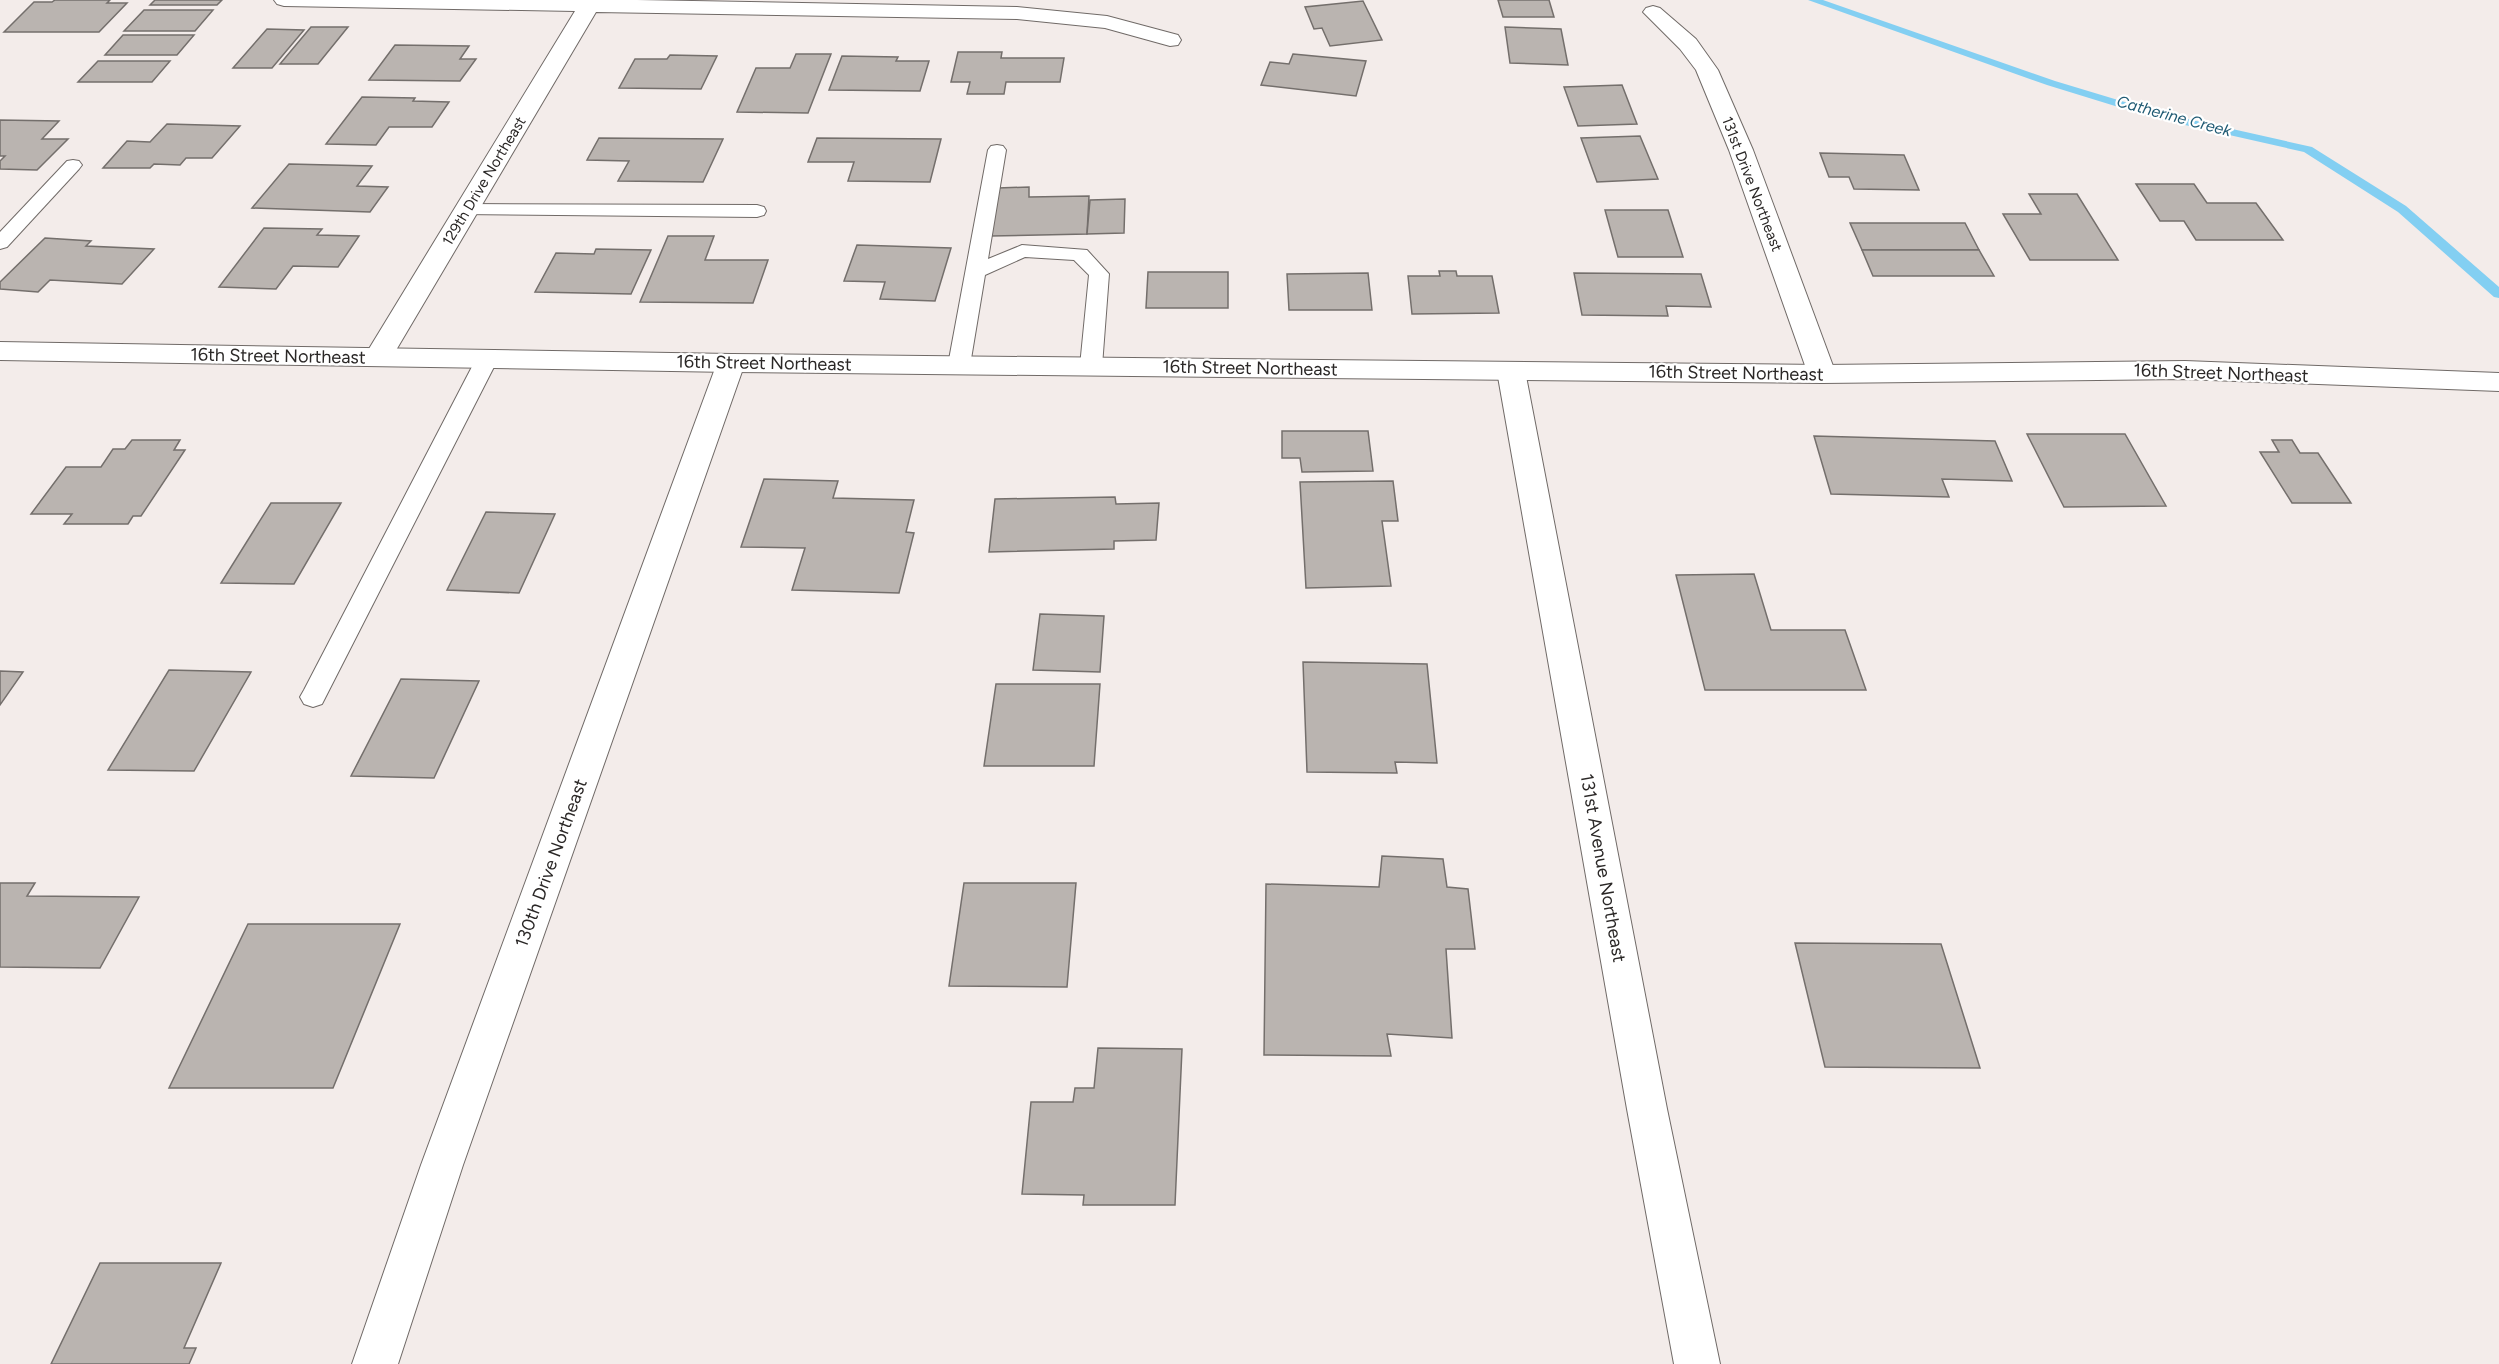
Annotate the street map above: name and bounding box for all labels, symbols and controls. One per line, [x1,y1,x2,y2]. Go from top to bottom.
water label: Catherine Creek [2115,92,2235,141]
street label: 129th Drive Northeast [438,113,530,249]
street label: 131st Drive Northeast [1718,114,1786,254]
street label: 16th Street Northeast [190,343,366,369]
street label: 16th Street Northeast [676,350,852,376]
street label: 16th Street Northeast [1162,355,1338,381]
street label: 16th Street Northeast [2133,359,2309,387]
street label: 16th Street Northeast [1648,360,1824,386]
street label: 131st Avenue Northeast [1576,772,1630,964]
street label: 130th Drive Northeast [510,776,592,950]

